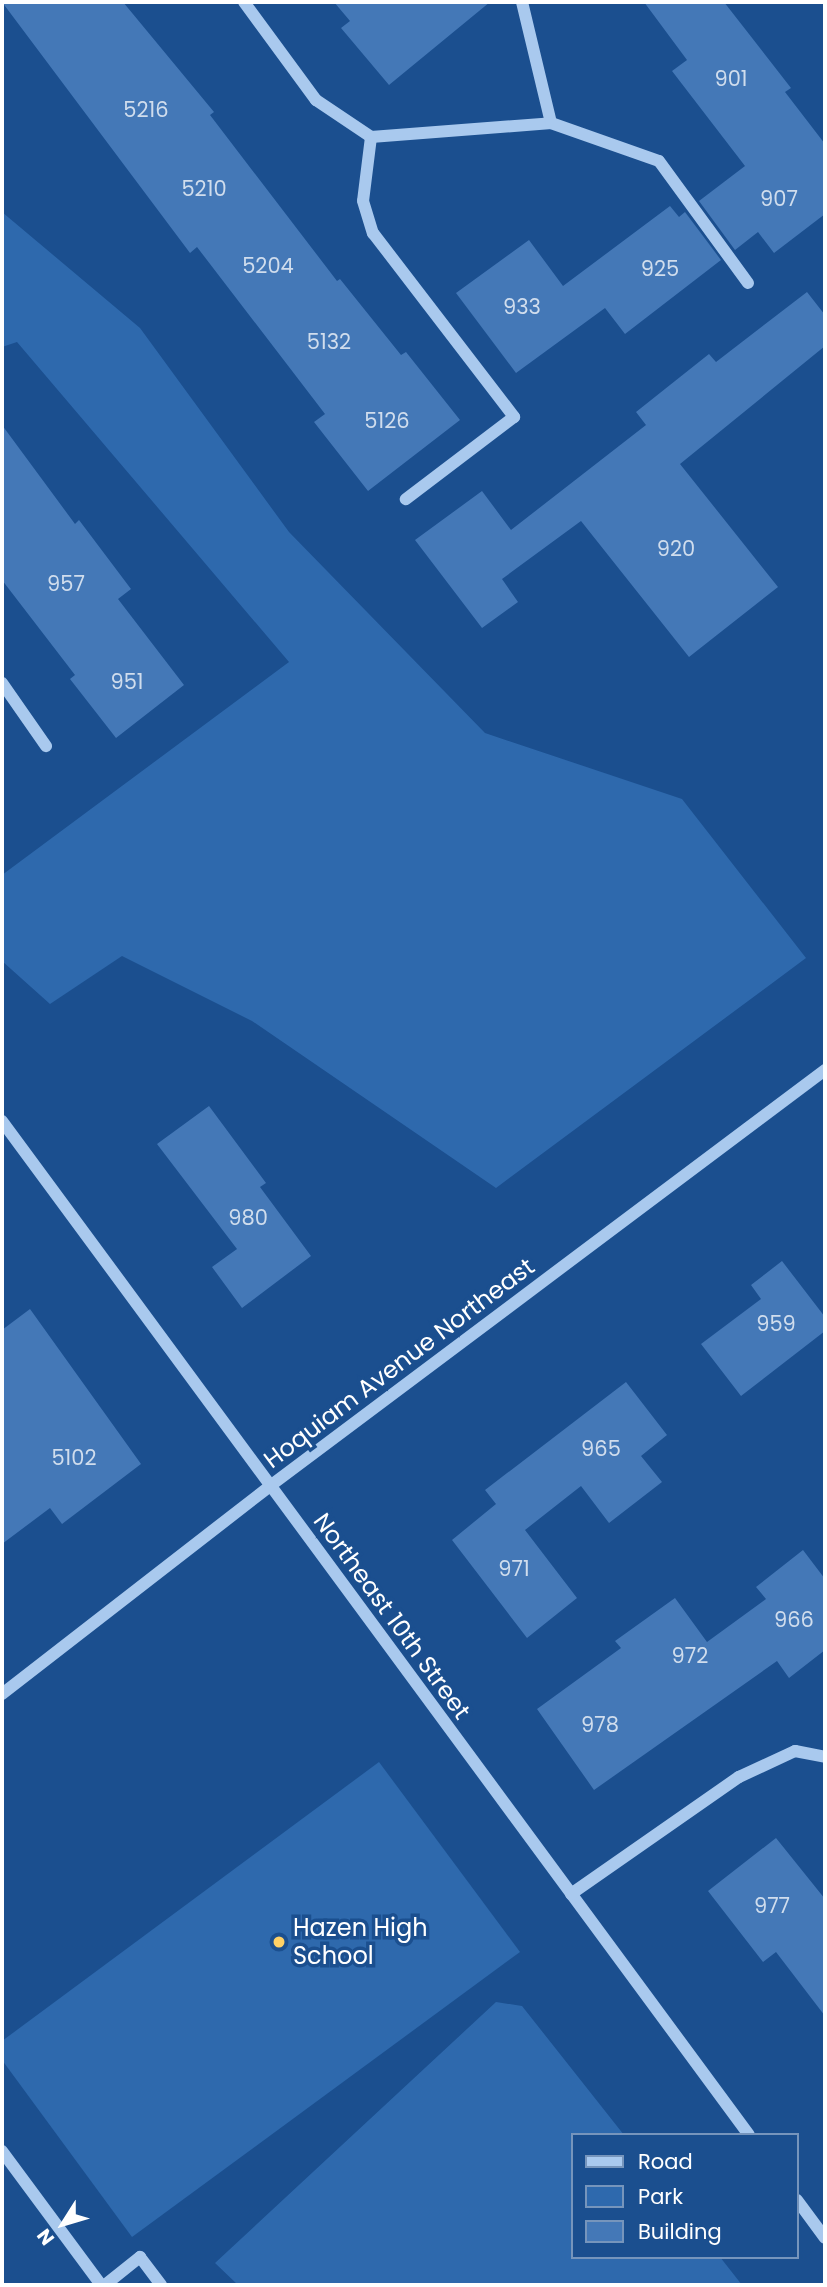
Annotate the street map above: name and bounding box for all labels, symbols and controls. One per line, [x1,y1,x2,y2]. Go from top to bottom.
house number: 901 [714,66,748,92]
house number: 5216 [123,97,169,123]
house number: 5210 [181,176,227,202]
house number: 907 [760,186,798,212]
house number: 5204 [242,253,294,279]
house number: 925 [641,256,679,282]
house number: 933 [503,294,541,320]
house number: 5132 [307,329,351,355]
house number: 5126 [364,408,410,434]
house number: 920 [657,536,695,562]
house number: 957 [47,571,85,597]
house number: 951 [110,669,144,695]
house number: 980 [228,1205,268,1231]
street label: Hoquiam Avenue Northeast [258,1252,540,1474]
house number: 959 [756,1311,796,1337]
house number: 965 [581,1436,621,1462]
house number: 5102 [51,1445,97,1471]
street label: Northeast 10th Street [308,1507,476,1725]
house number: 971 [498,1556,530,1582]
house number: 966 [774,1607,814,1633]
house number: 972 [672,1643,708,1669]
house number: 978 [581,1712,619,1738]
house number: 977 [754,1893,790,1919]
place label: Hazen High School [293,1914,427,1970]
marker: Hazen High School [271,1934,287,1950]
legend [572,2133,799,2259]
text: Road [638,2147,693,2176]
text: Park [638,2182,683,2211]
north arrow [28,2189,98,2259]
text: Building [638,2217,722,2246]
text: N [31,2223,61,2251]

